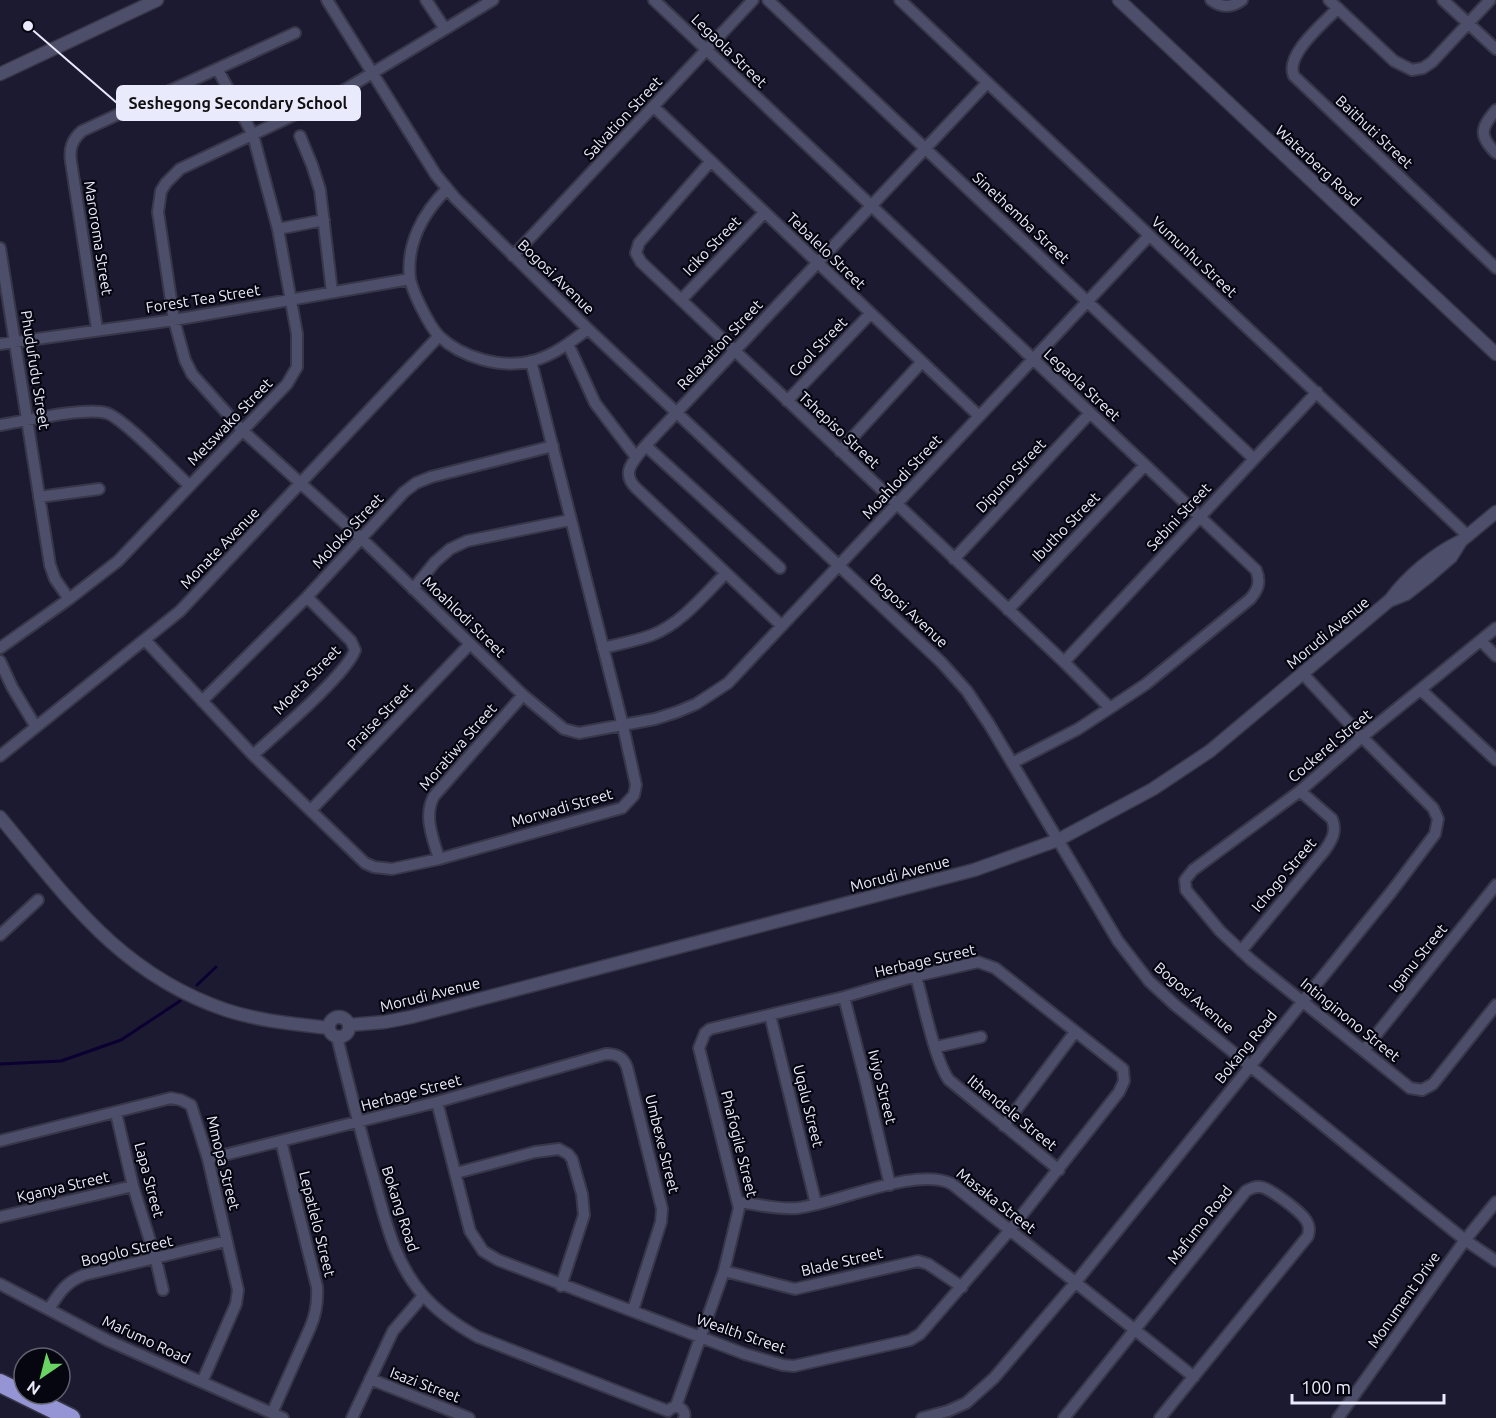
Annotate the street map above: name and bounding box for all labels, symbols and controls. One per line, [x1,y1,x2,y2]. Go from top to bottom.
street label: Legaola Street [688,10,771,91]
street label: Salvation Street [580,73,665,162]
callout: Seshegong Secondary School [117,86,360,120]
street label: Baithuti Street [1332,92,1416,172]
text: Seshegong Secondary School [129,94,348,112]
street label: Waterberg Road [1272,122,1365,210]
street label: Sinethemba Street [970,169,1073,267]
street label: Maroroma Street [81,179,116,296]
street label: Tebalelo Street [784,209,869,292]
street label: Iciko Street [679,212,744,279]
street label: Vumunhu Street [1148,213,1241,301]
street label: Bogosi Avenue [515,236,598,317]
street label: Forest Tea Street [145,281,261,316]
street label: Relaxation Street [674,296,766,393]
street label: Phudufudu Street [18,309,53,431]
street label: Cool Street [785,313,850,380]
street label: Legaola Street [1041,345,1124,424]
street label: Metswako Street [184,375,276,469]
street label: Tshepiso Street [795,388,883,471]
street label: Moahlodi Street [858,431,945,522]
street label: Dipuno Street [972,435,1049,516]
street label: Sebini Street [1143,479,1214,554]
street label: Ibutho Street [1028,488,1103,565]
street label: Moloko Street [309,490,387,572]
street label: Monate Avenue [177,504,263,592]
street label: Bogosi Avenue [867,570,952,651]
street label: Moahlodi Street [419,573,509,661]
street label: Morudi Avenue [1283,593,1372,672]
street label: Moeta Street [270,642,344,718]
street label: Praise Street [344,680,416,754]
street label: Moratiwa Street [415,700,500,794]
street label: Cockerel Street [1284,706,1375,785]
street label: Morwadi Street [509,785,615,830]
street label: Ichogo Street [1248,834,1319,915]
street label: Morudi Avenue [848,852,952,895]
street label: Iganu Street [1385,920,1450,995]
street label: Herbage Street [873,941,977,980]
street label: Bogosi Avenue [1151,958,1238,1037]
street label: Morudi Avenue [378,974,482,1015]
street label: Intinginono Street [1297,974,1403,1065]
street label: Bokang Road [1211,1007,1280,1087]
street label: Iviyo Street [865,1048,900,1126]
street label: Uqalu Street [790,1063,827,1149]
street label: Herbage Street [359,1071,463,1114]
street label: Ithendele Street [964,1071,1060,1154]
street label: Phafogile Street [718,1089,761,1199]
street label: Umbexe Street [642,1093,683,1195]
street label: Mmopa Street [204,1114,243,1212]
street label: Lapa Street [131,1140,168,1219]
street label: Bokang Road [379,1164,422,1254]
street label: Masaka Street [953,1164,1039,1237]
street label: Kganya Street [15,1168,111,1205]
street label: Lepatlelo Street [296,1169,339,1279]
street label: Mafumo Road [1164,1182,1235,1267]
street label: Bogolo Street [79,1232,175,1269]
street label: Blade Street [799,1244,885,1279]
street label: Monument Drive [1364,1248,1443,1351]
street label: Wealth Street [694,1310,788,1357]
street label: Mafumo Road [100,1312,193,1367]
north arrow [12,1346,72,1406]
street label: Isazi Street [388,1363,463,1406]
scale bar [1292,1367,1444,1405]
text: N [23,1377,43,1399]
text: 100 m [1301,1377,1351,1397]

